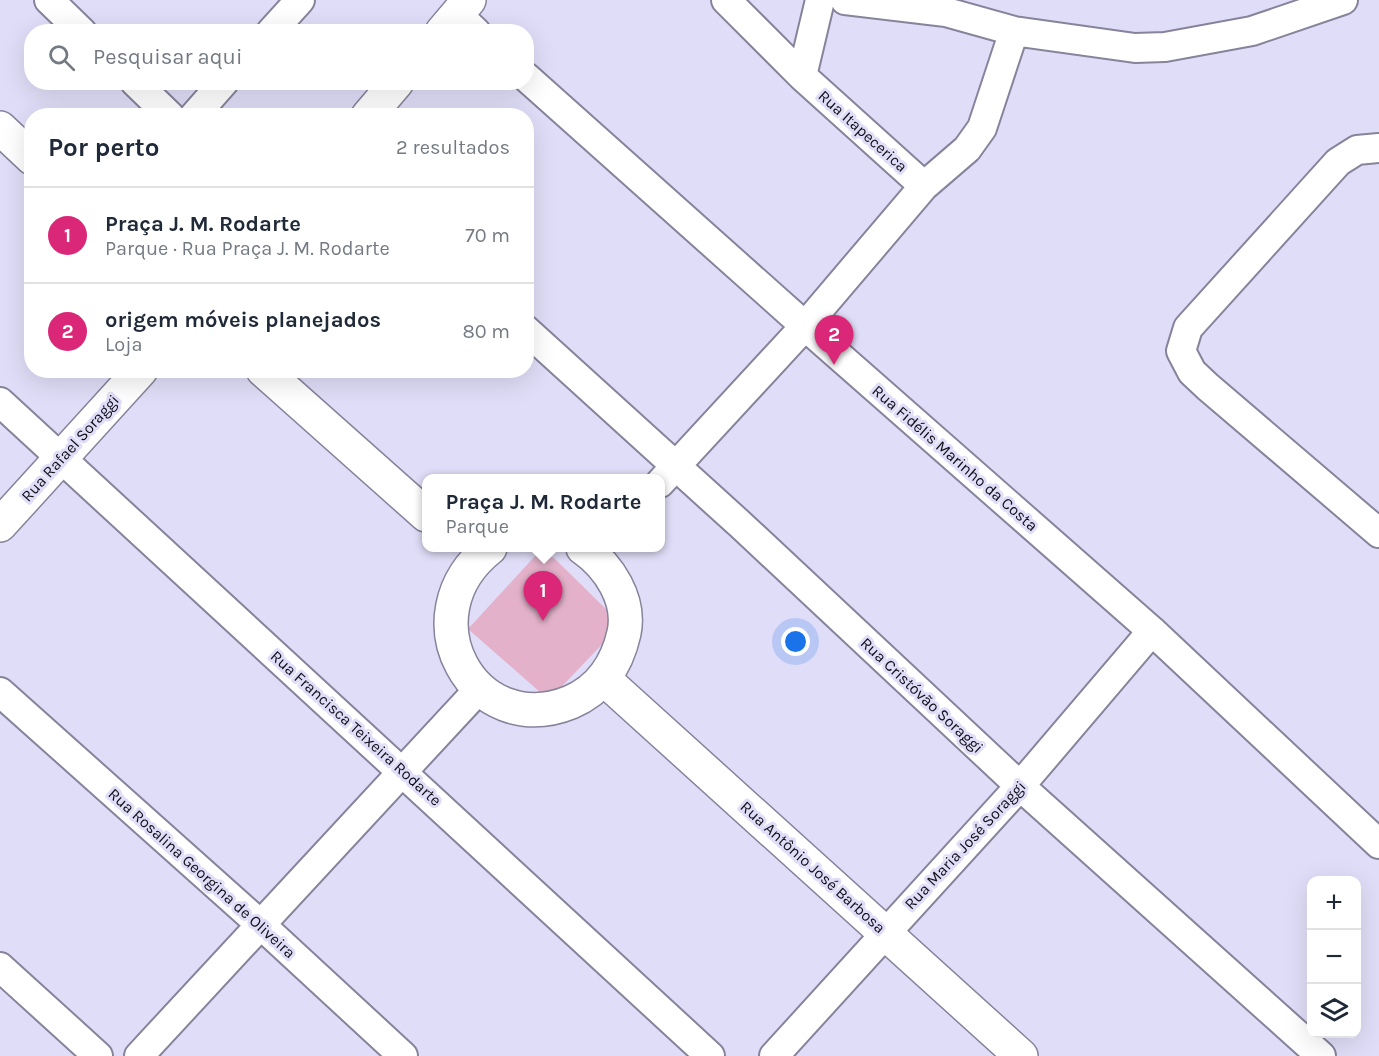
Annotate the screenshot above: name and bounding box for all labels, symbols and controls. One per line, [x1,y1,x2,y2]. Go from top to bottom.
search box [24,24,534,90]
icon: search [45,41,78,74]
text: Pesquisar aqui [93,44,242,70]
street label: Rua Itapecerica [815,86,911,176]
text: Por perto [48,132,159,163]
text: 2 resultados [396,136,510,159]
text: Praça J. M. Rodarte [105,211,301,237]
text: 1 [64,224,71,247]
text: 70 m [465,224,510,247]
text: Parque · Rua Praça J. M. Rodarte [105,237,390,260]
text: origem móveis planejados [105,307,381,333]
pin: 2 [814,316,854,365]
text: 2 [61,320,74,343]
text: 80 m [462,320,510,343]
text: Loja [105,333,143,356]
street label: Rua Fidélis Marinho da Costa [868,381,1042,535]
street label: Rua Rafael Soraggi [17,391,123,505]
popup [422,474,665,552]
text: Praça J. M. Rodarte [446,489,641,515]
text: Parque [446,515,509,538]
pin: 1 [524,572,562,621]
your location [781,627,810,656]
street label: Rua Cristóvão Soraggi [857,633,987,757]
street label: Rua Francisca Teixeira Rodarte [267,646,445,810]
street label: Rua Maria José Soraggi [900,777,1030,913]
street label: Rua Rosalina Georgina de Oliveira [105,784,299,962]
street label: Rua Antônio José Barbosa [737,797,889,937]
map controls [1307,876,1361,1038]
button: + [1307,876,1361,930]
button: − [1307,930,1361,984]
button: layers [1307,984,1361,1038]

